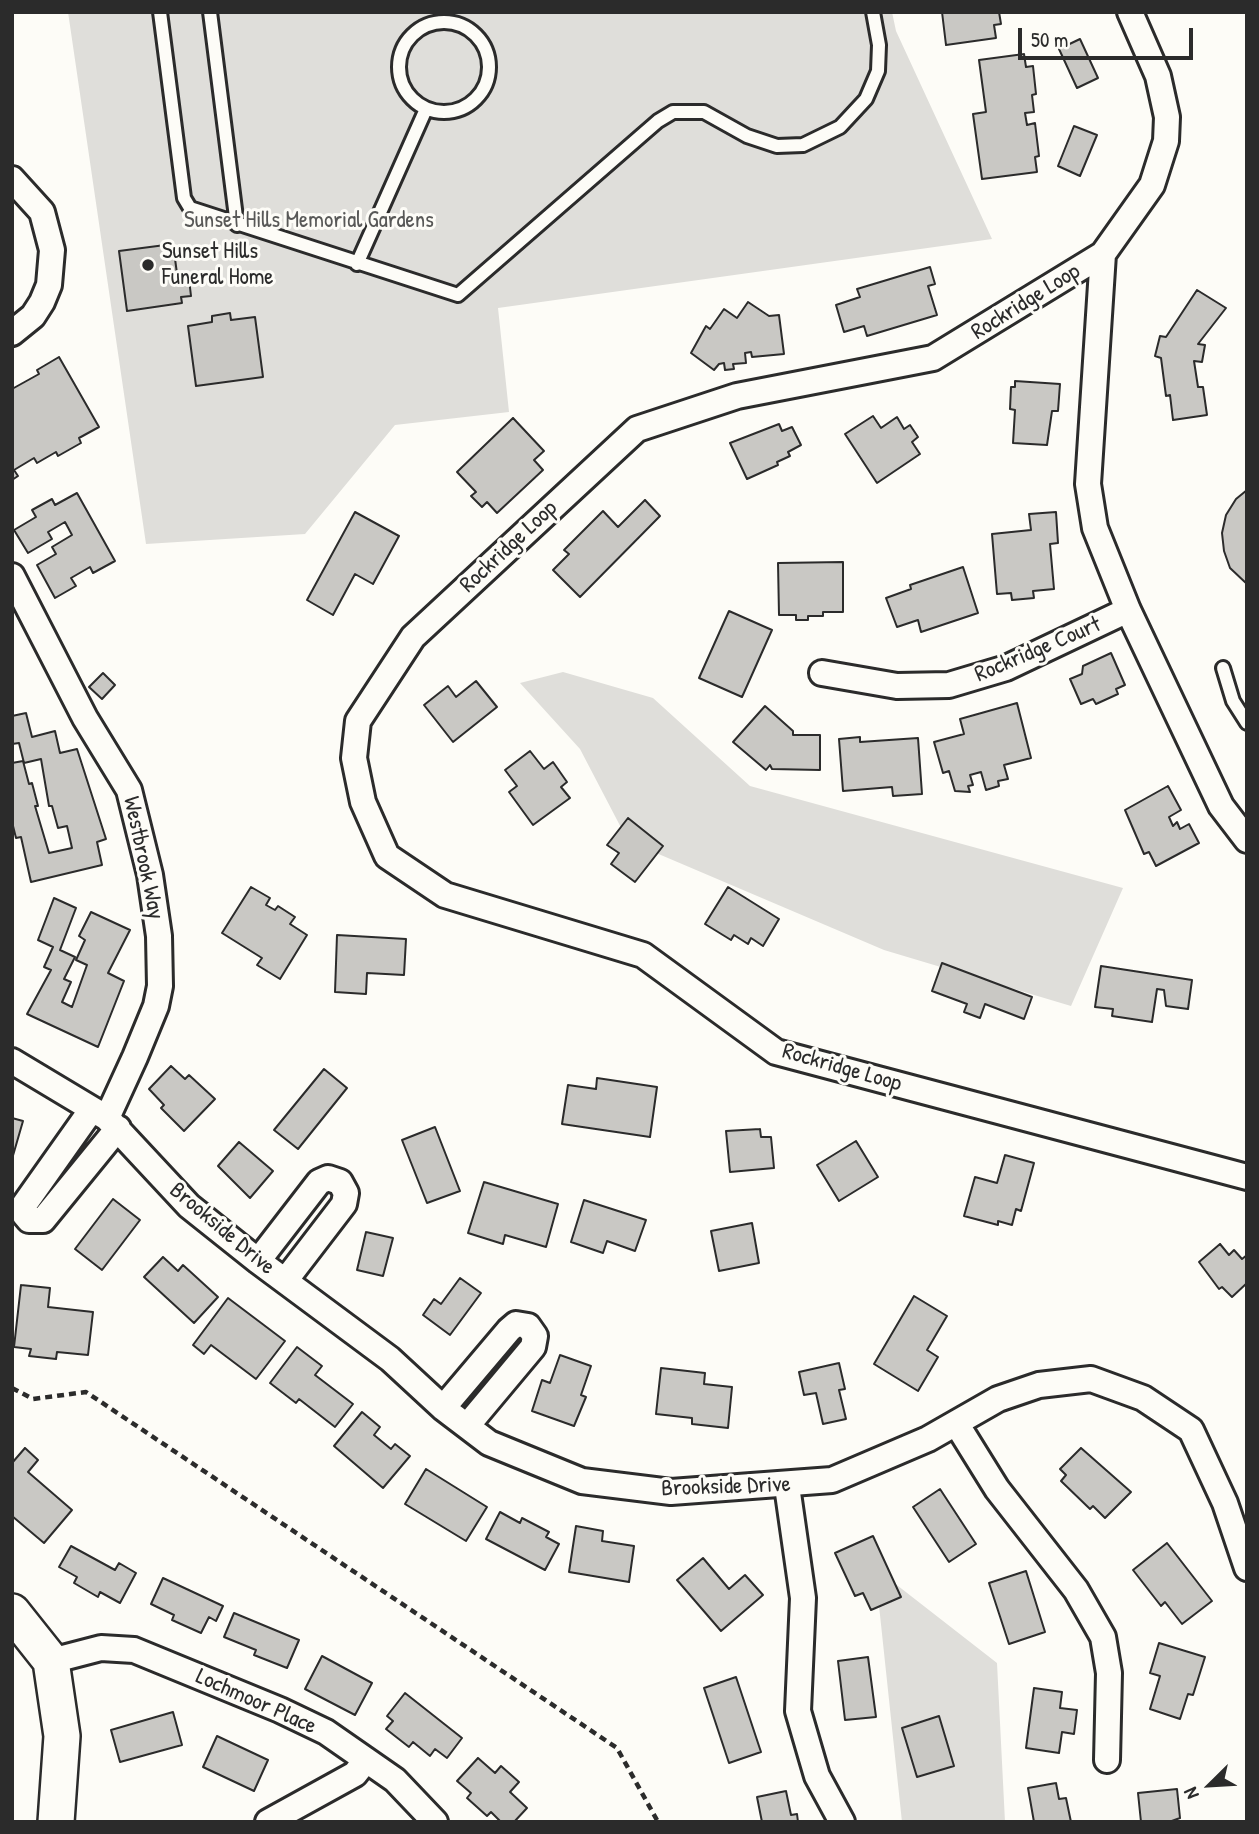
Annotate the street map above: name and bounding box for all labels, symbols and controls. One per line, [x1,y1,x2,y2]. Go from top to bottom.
scale bar [1021,14,1196,58]
text: 50 m [1031,25,1068,54]
park label: Sunset Hills Memorial Gardens [184,207,434,235]
place label: Sunset Hills Funeral Home [162,238,273,292]
marker: Sunset Hills Funeral Home [140,257,156,273]
street label: Rockridge Loop [967,258,1085,346]
street label: Rockridge Loop [455,495,563,599]
street label: Rockridge Court [971,611,1105,689]
street label: Westbrook Way [117,794,169,922]
street label: Rockridge Loop [779,1038,905,1098]
street label: Brookside Drive [164,1177,280,1281]
street label: Brookside Drive [661,1471,791,1503]
street label: Lochmoor Place [191,1663,321,1741]
north arrow [1175,1750,1245,1820]
text: N [1177,1784,1205,1803]

